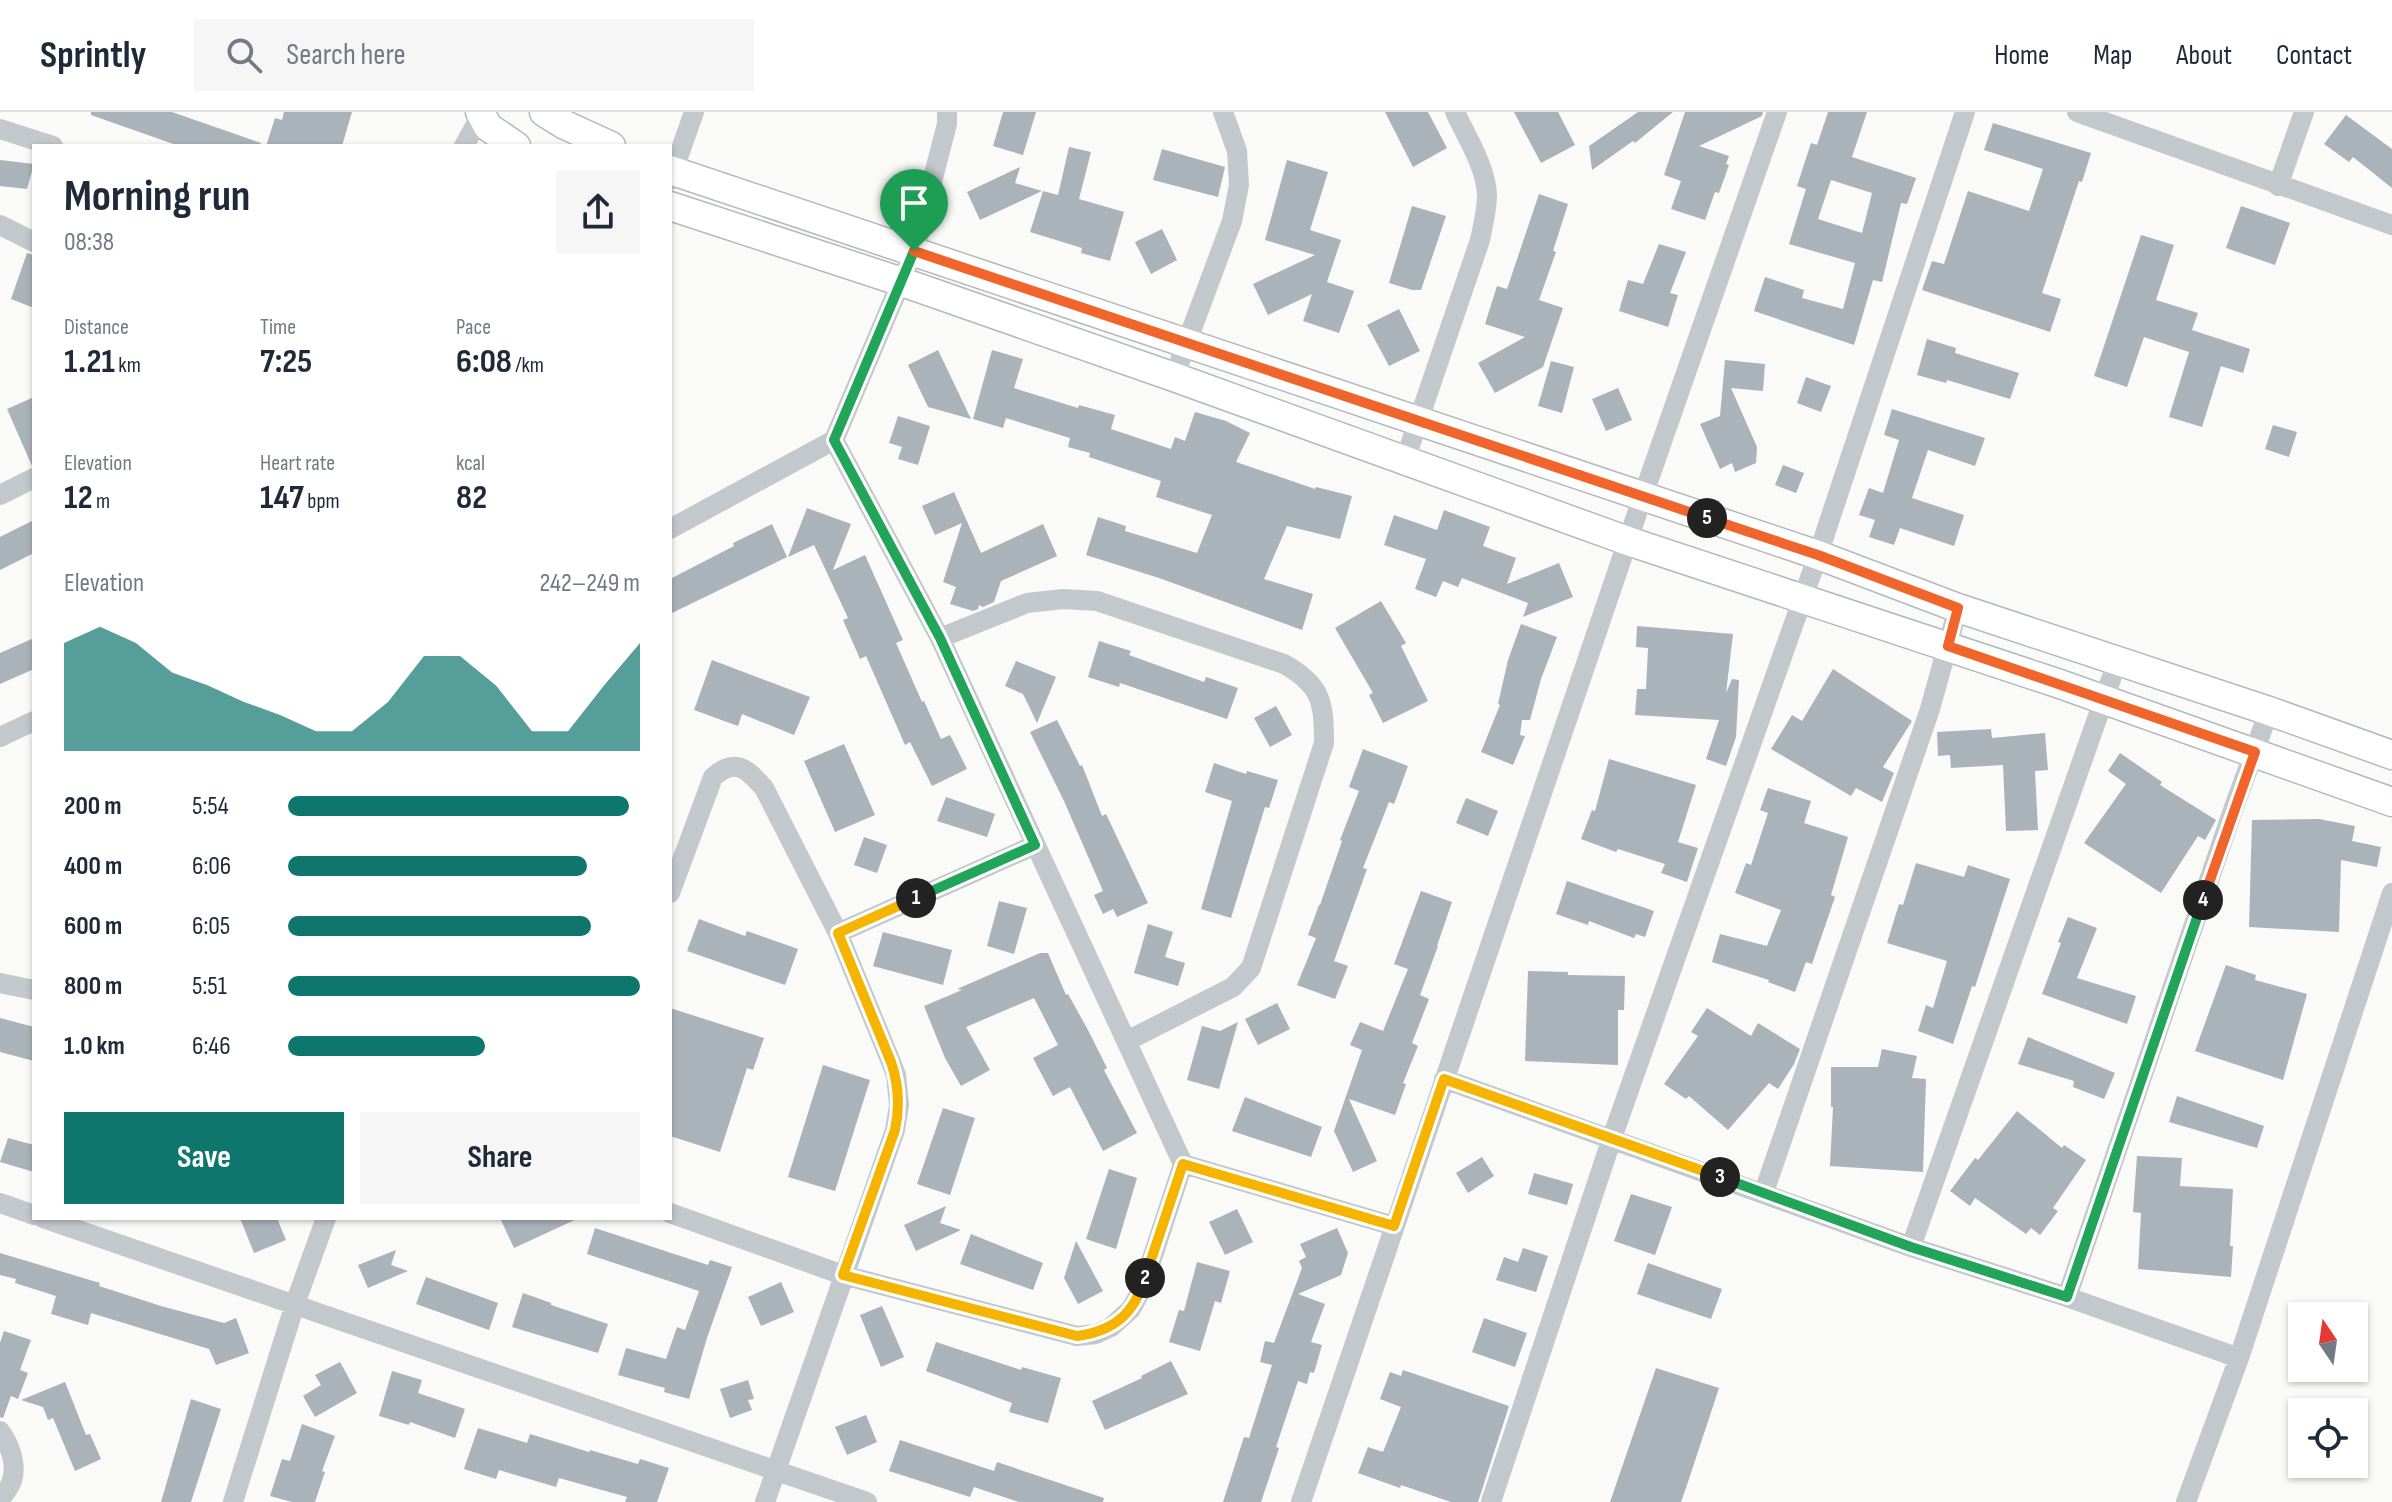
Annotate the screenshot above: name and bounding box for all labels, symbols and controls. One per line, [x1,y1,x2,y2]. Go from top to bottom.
search box [194,19,754,91]
text: Sprintly [40,33,146,78]
icon: search [222,33,266,77]
text: Search here [286,37,406,73]
text: Home [1994,39,2049,72]
text: Map [2093,39,2132,72]
text: About [2176,39,2232,72]
text: Contact [2276,39,2352,72]
pin [880,169,948,251]
text: Morning run [64,170,250,223]
button: share [556,170,640,254]
icon: arrive [892,181,936,225]
text: 08:38 [64,227,114,258]
text: Distance [64,314,129,341]
text: Time [260,314,296,341]
text: Pace [456,314,491,341]
text: 1.21 [64,341,115,382]
text: 7:25 [260,341,312,382]
text: 6:08 [456,341,512,382]
text: km [115,352,141,379]
text: /km [512,352,544,379]
text: Elevation [64,450,132,477]
text: Heart rate [260,450,335,477]
text: kcal [456,450,485,477]
text: 12 [64,477,93,518]
text: 147 [260,477,304,518]
text: 82 [456,477,487,518]
text: m [93,488,110,515]
text: bpm [304,488,340,515]
pin: 5 [1687,498,1727,538]
text: 5 [1702,504,1712,531]
text: Elevation [64,568,144,599]
text: 242–249 m [539,568,640,599]
text: 200 m [64,791,121,822]
text: 5:54 [192,791,229,822]
text: 400 m [64,851,122,882]
text: 6:06 [192,851,231,882]
pin: 1 [896,878,936,918]
pin: 4 [2183,880,2223,920]
text: 1 [912,884,920,911]
text: 4 [2198,886,2208,913]
text: 600 m [64,911,122,942]
text: 6:05 [192,911,230,942]
text: 800 m [64,971,122,1002]
text: 5:51 [192,971,227,1002]
text: 1.0 km [64,1031,125,1062]
text: 6:46 [192,1031,231,1062]
button: Save [64,1112,344,1204]
button: Share [360,1112,640,1204]
pin: 3 [1700,1157,1740,1197]
text: 3 [1715,1163,1725,1190]
pin: 2 [1125,1258,1165,1298]
text: 2 [1140,1264,1150,1291]
north arrow [2288,1302,2368,1382]
map controls [2288,1302,2368,1478]
button: locate [2288,1398,2368,1478]

